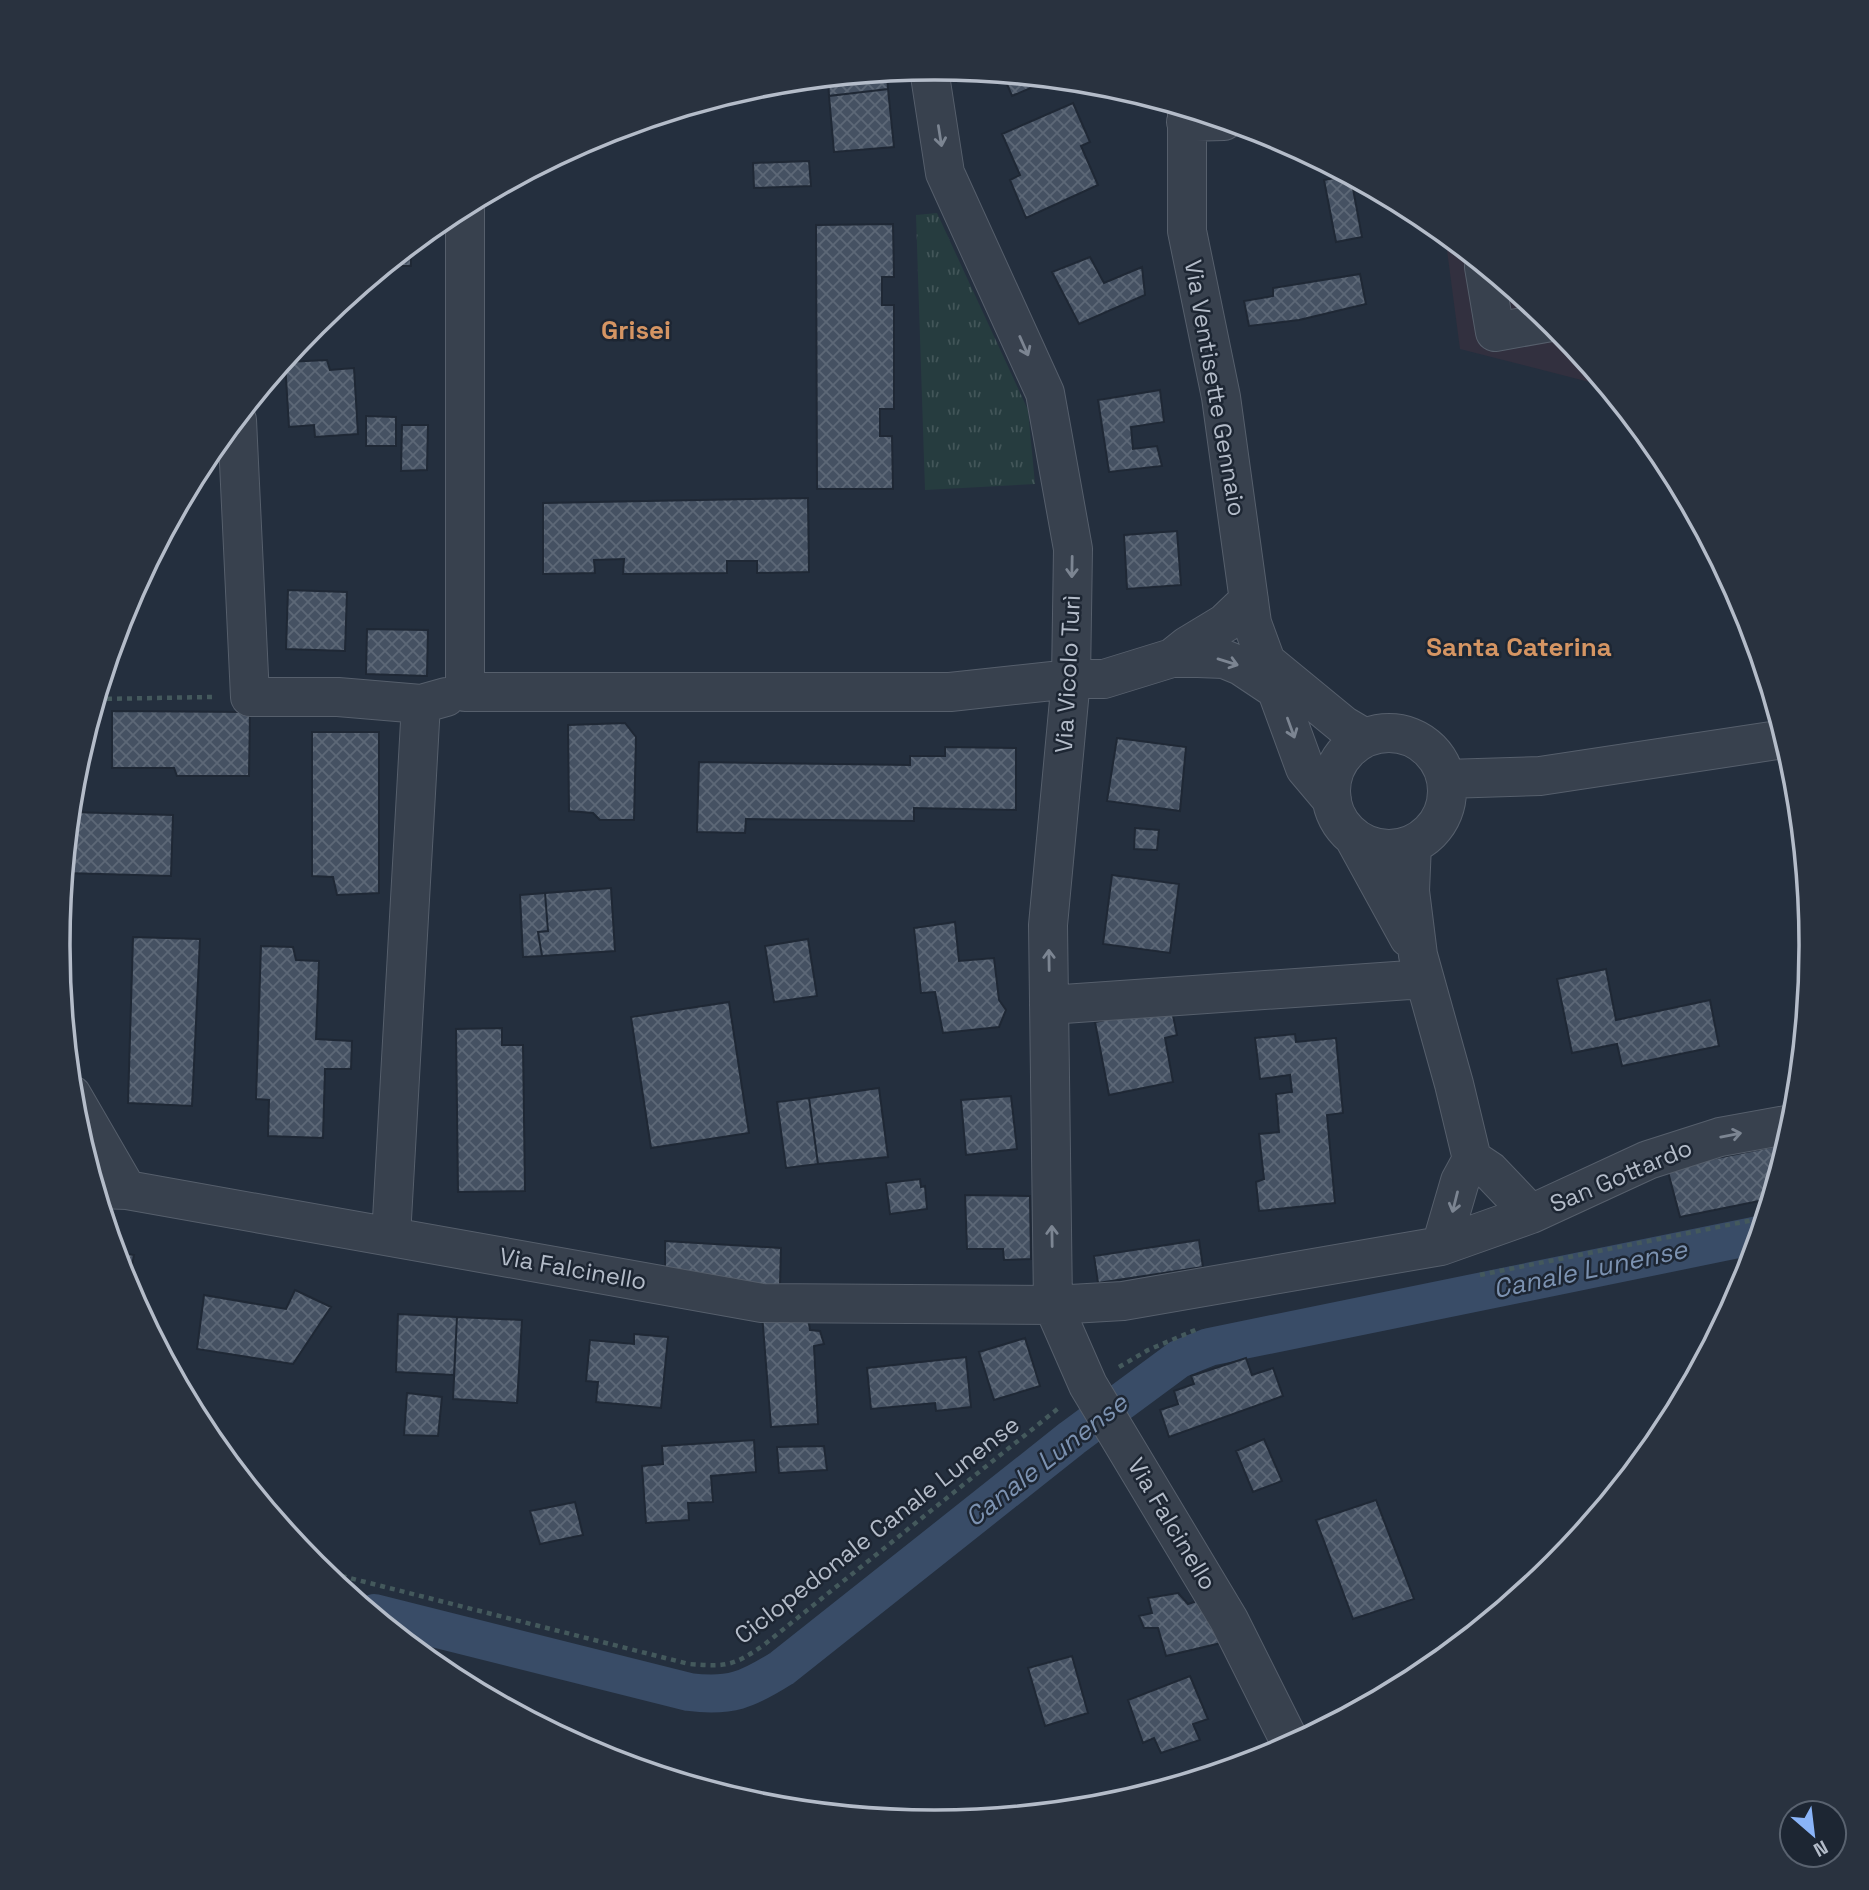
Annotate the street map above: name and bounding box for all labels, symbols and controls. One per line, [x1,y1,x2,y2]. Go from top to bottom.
one-way arrow [933,124,946,147]
street label: Via Ventisette Gennaio [1178,257,1253,519]
district label: Grisei [601,313,671,347]
one-way arrow [1018,335,1031,356]
one-way arrow [1066,555,1079,578]
street label: Via Vicolo Turì [1048,594,1087,754]
district label: Santa Caterina [1426,630,1612,664]
one-way arrow [1216,657,1238,670]
one-way arrow [1286,716,1298,738]
one-way arrow [1042,949,1056,972]
one-way arrow [1719,1128,1742,1141]
street label: San Gottardo [1545,1132,1697,1219]
one-way arrow [1448,1190,1461,1213]
one-way arrow [1045,1225,1059,1248]
water label: Canale Lunense [1490,1232,1692,1306]
street label: Via Falcinello [497,1240,649,1297]
water label: Canale Lunense [958,1385,1135,1534]
street label: Ciclopedonale Canale Lunense [728,1409,1025,1651]
street label: Via Falcinello [1121,1452,1224,1596]
north arrow [1778,1799,1848,1869]
text: N [1809,1835,1832,1863]

